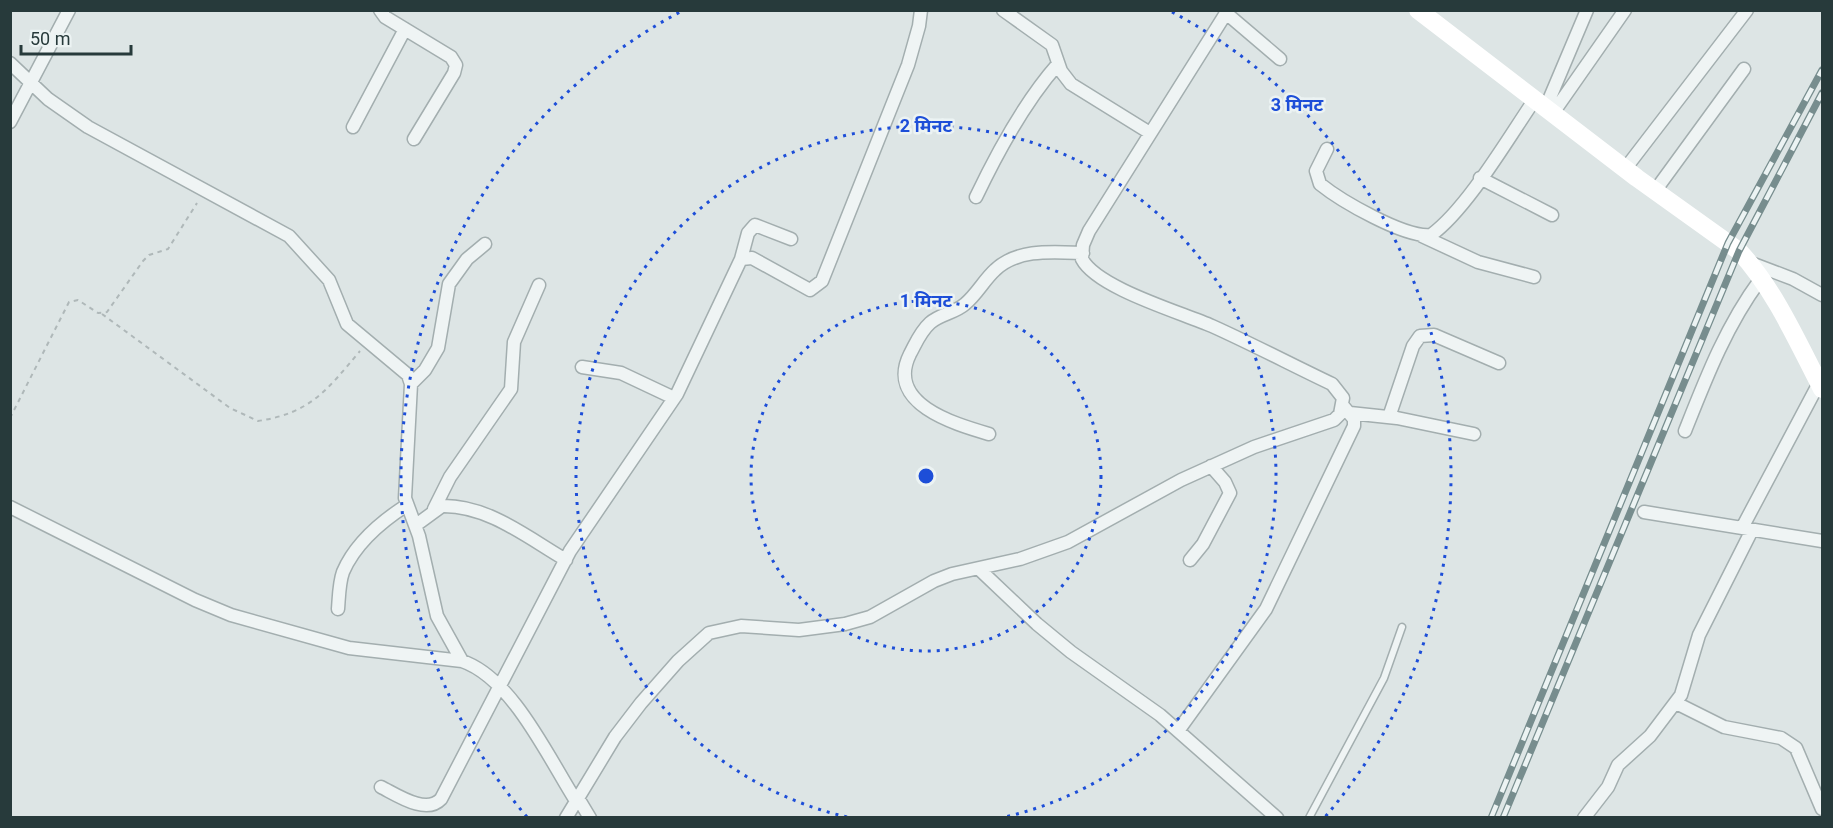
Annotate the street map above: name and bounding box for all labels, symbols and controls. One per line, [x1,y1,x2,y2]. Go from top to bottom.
scale bar [21,18,130,56]
text: 50 m [30,28,70,49]
text: 3 मिनट [1271,94,1324,115]
text: 2 मिनट [900,115,953,136]
text: 1 मिनट [900,290,953,311]
centre of rings [916,466,936,486]

